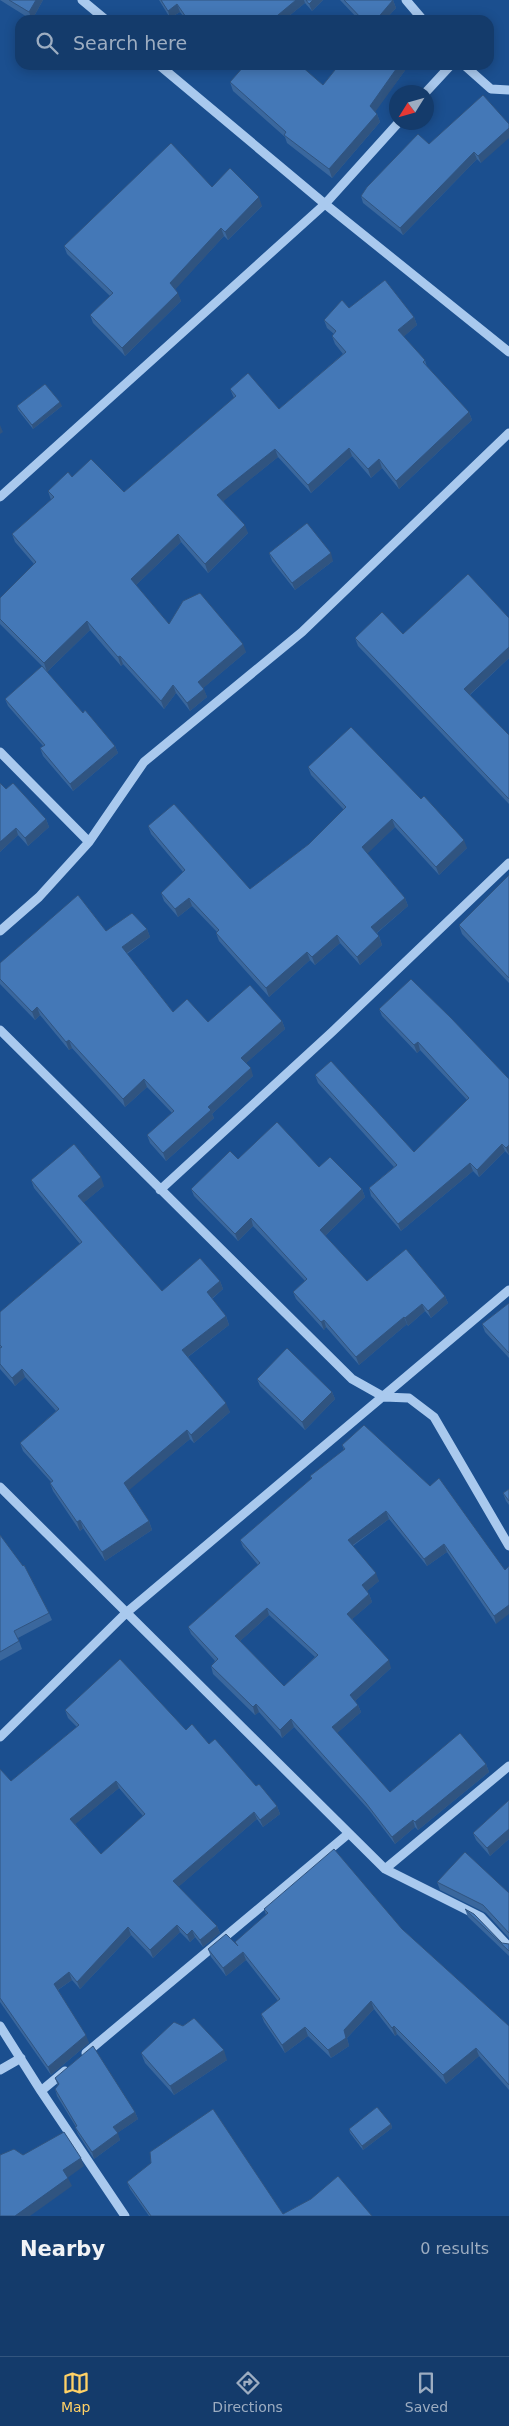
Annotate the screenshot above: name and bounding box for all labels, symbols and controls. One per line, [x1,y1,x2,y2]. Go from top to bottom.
search box [15,15,494,70]
icon: search [33,29,61,57]
text: Search here [73,32,187,54]
north arrow [389,85,434,130]
text: Nearby [20,2237,105,2261]
text: 0 results [420,2239,489,2258]
tab: Map [61,2369,90,2415]
tab: Directions [212,2369,283,2415]
tab: Saved [405,2369,448,2415]

